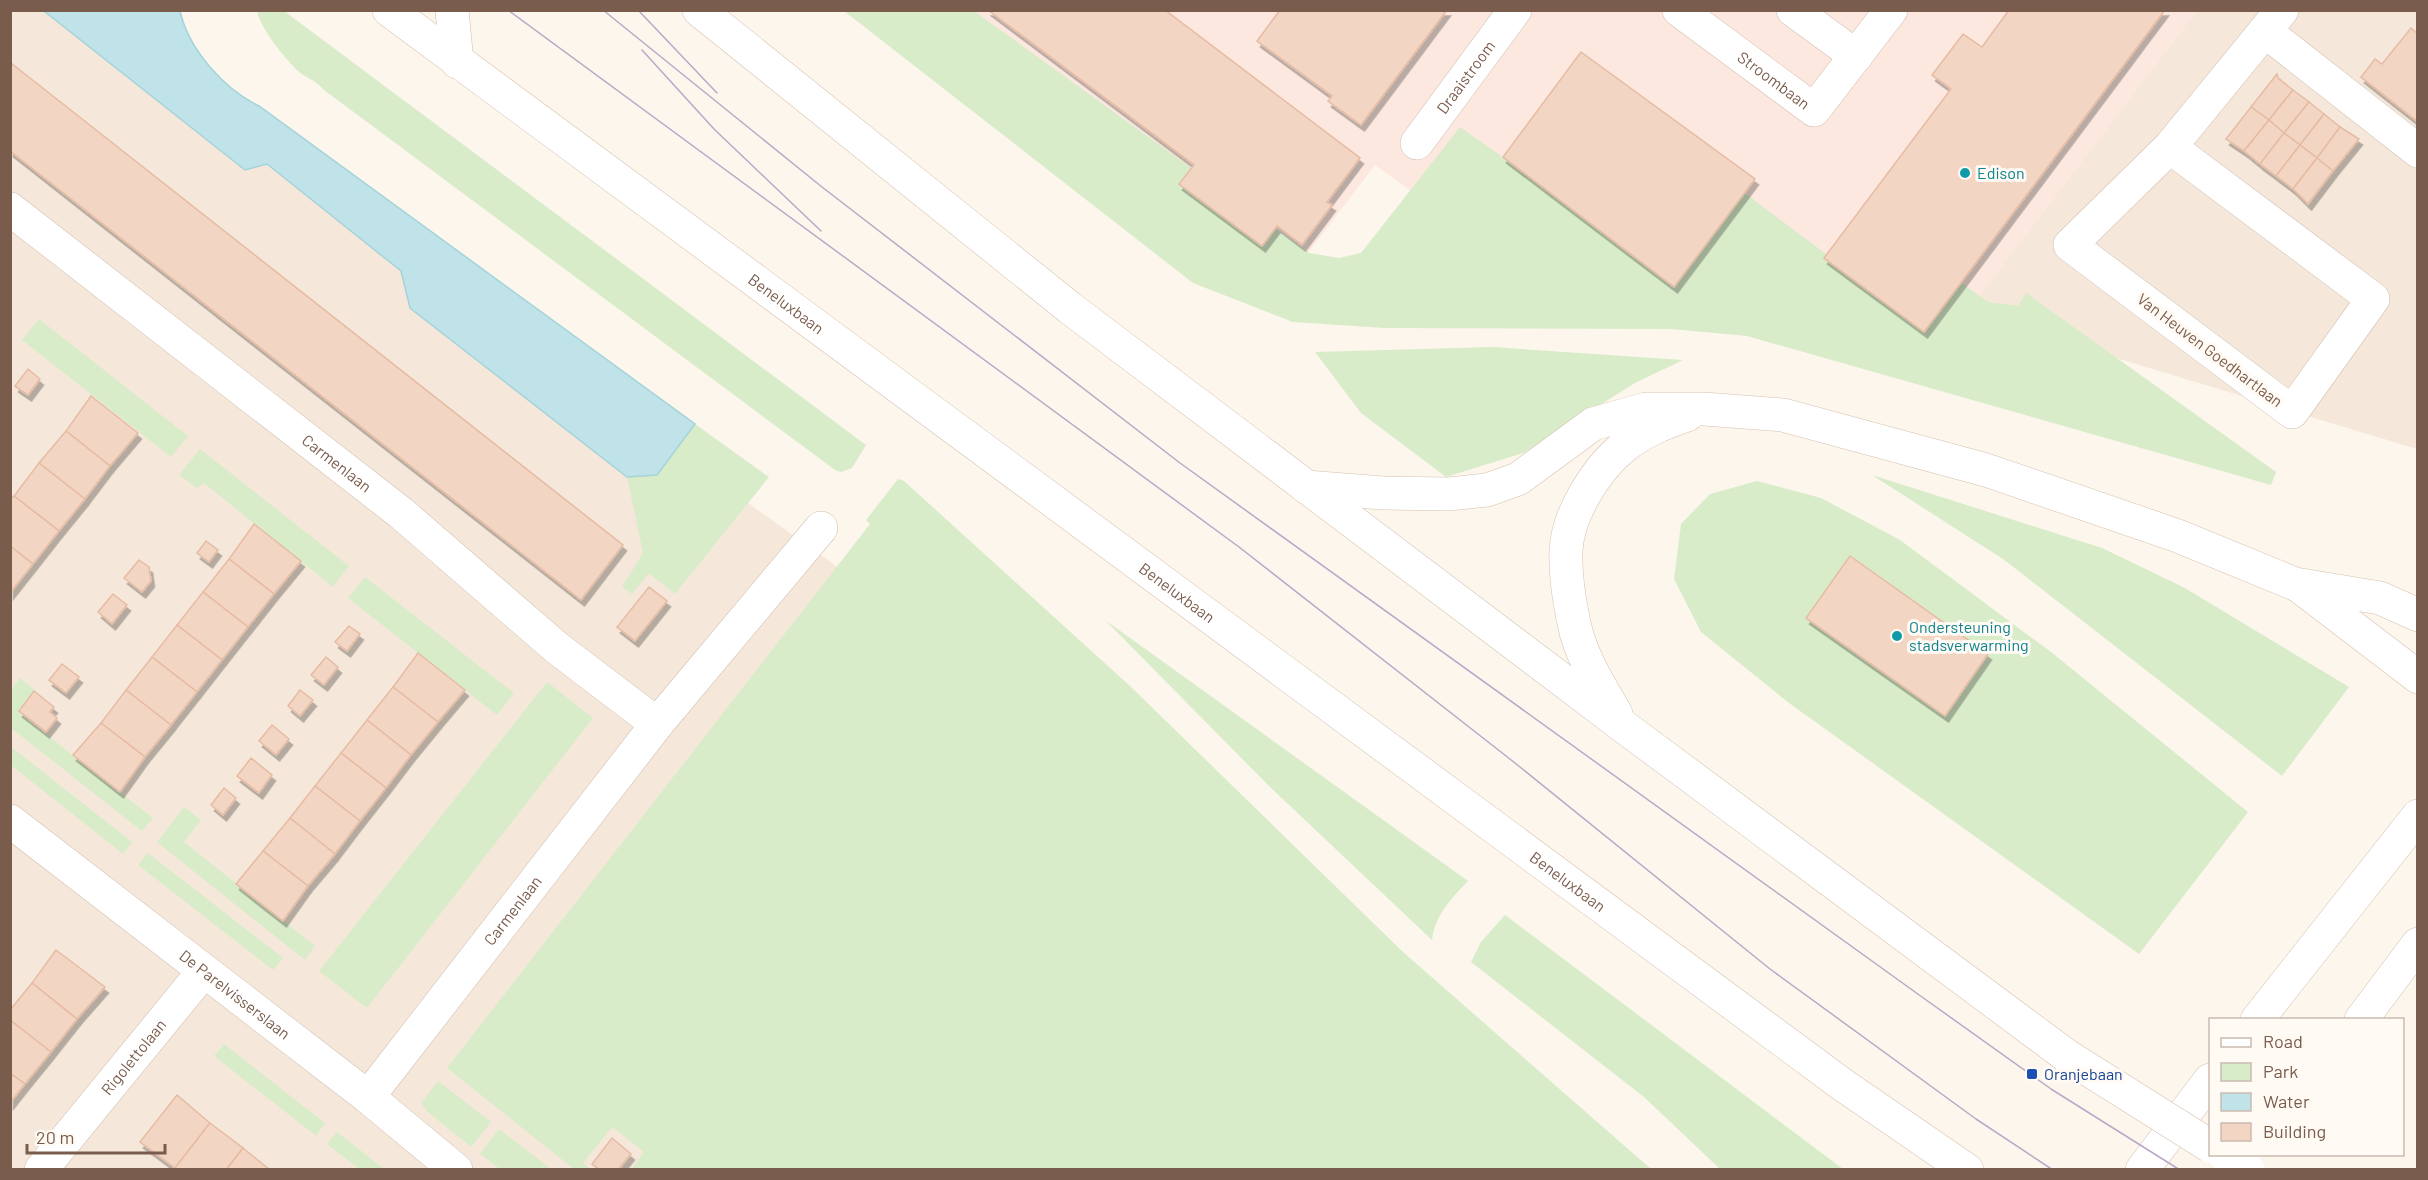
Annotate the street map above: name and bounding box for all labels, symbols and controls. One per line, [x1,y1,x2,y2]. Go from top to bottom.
street label: Draaistroom [1432,36,1498,117]
street label: Stroombaan [1734,47,1814,113]
place label: Edison [1977,163,2025,182]
marker: Edison [1958,166,1972,180]
street label: Beneluxbaan [745,269,828,337]
street label: Van Heuven Goedhartlaan [2134,289,2287,410]
street label: Carmenlaan [299,430,376,496]
street label: Beneluxbaan [1136,558,1219,626]
place label: Ondersteuning stadsverwarming [1909,617,2029,654]
marker: Ondersteuning stadsverwarming [1890,629,1904,643]
street label: Beneluxbaan [1527,847,1610,915]
street label: Carmenlaan [479,872,545,949]
street label: De Parelvisserslaan [176,945,294,1043]
street label: Rigolettolaan [97,1015,170,1098]
legend [2209,1018,2404,1156]
text: Road [2263,1030,2303,1052]
text: Park [2263,1060,2298,1082]
place label: Oranjebaan [2044,1064,2123,1083]
marker: Oranjebaan [2025,1067,2039,1081]
text: Water [2263,1090,2310,1112]
scale bar [27,1117,165,1155]
text: Building [2263,1120,2326,1142]
text: 20 m [36,1126,74,1148]

